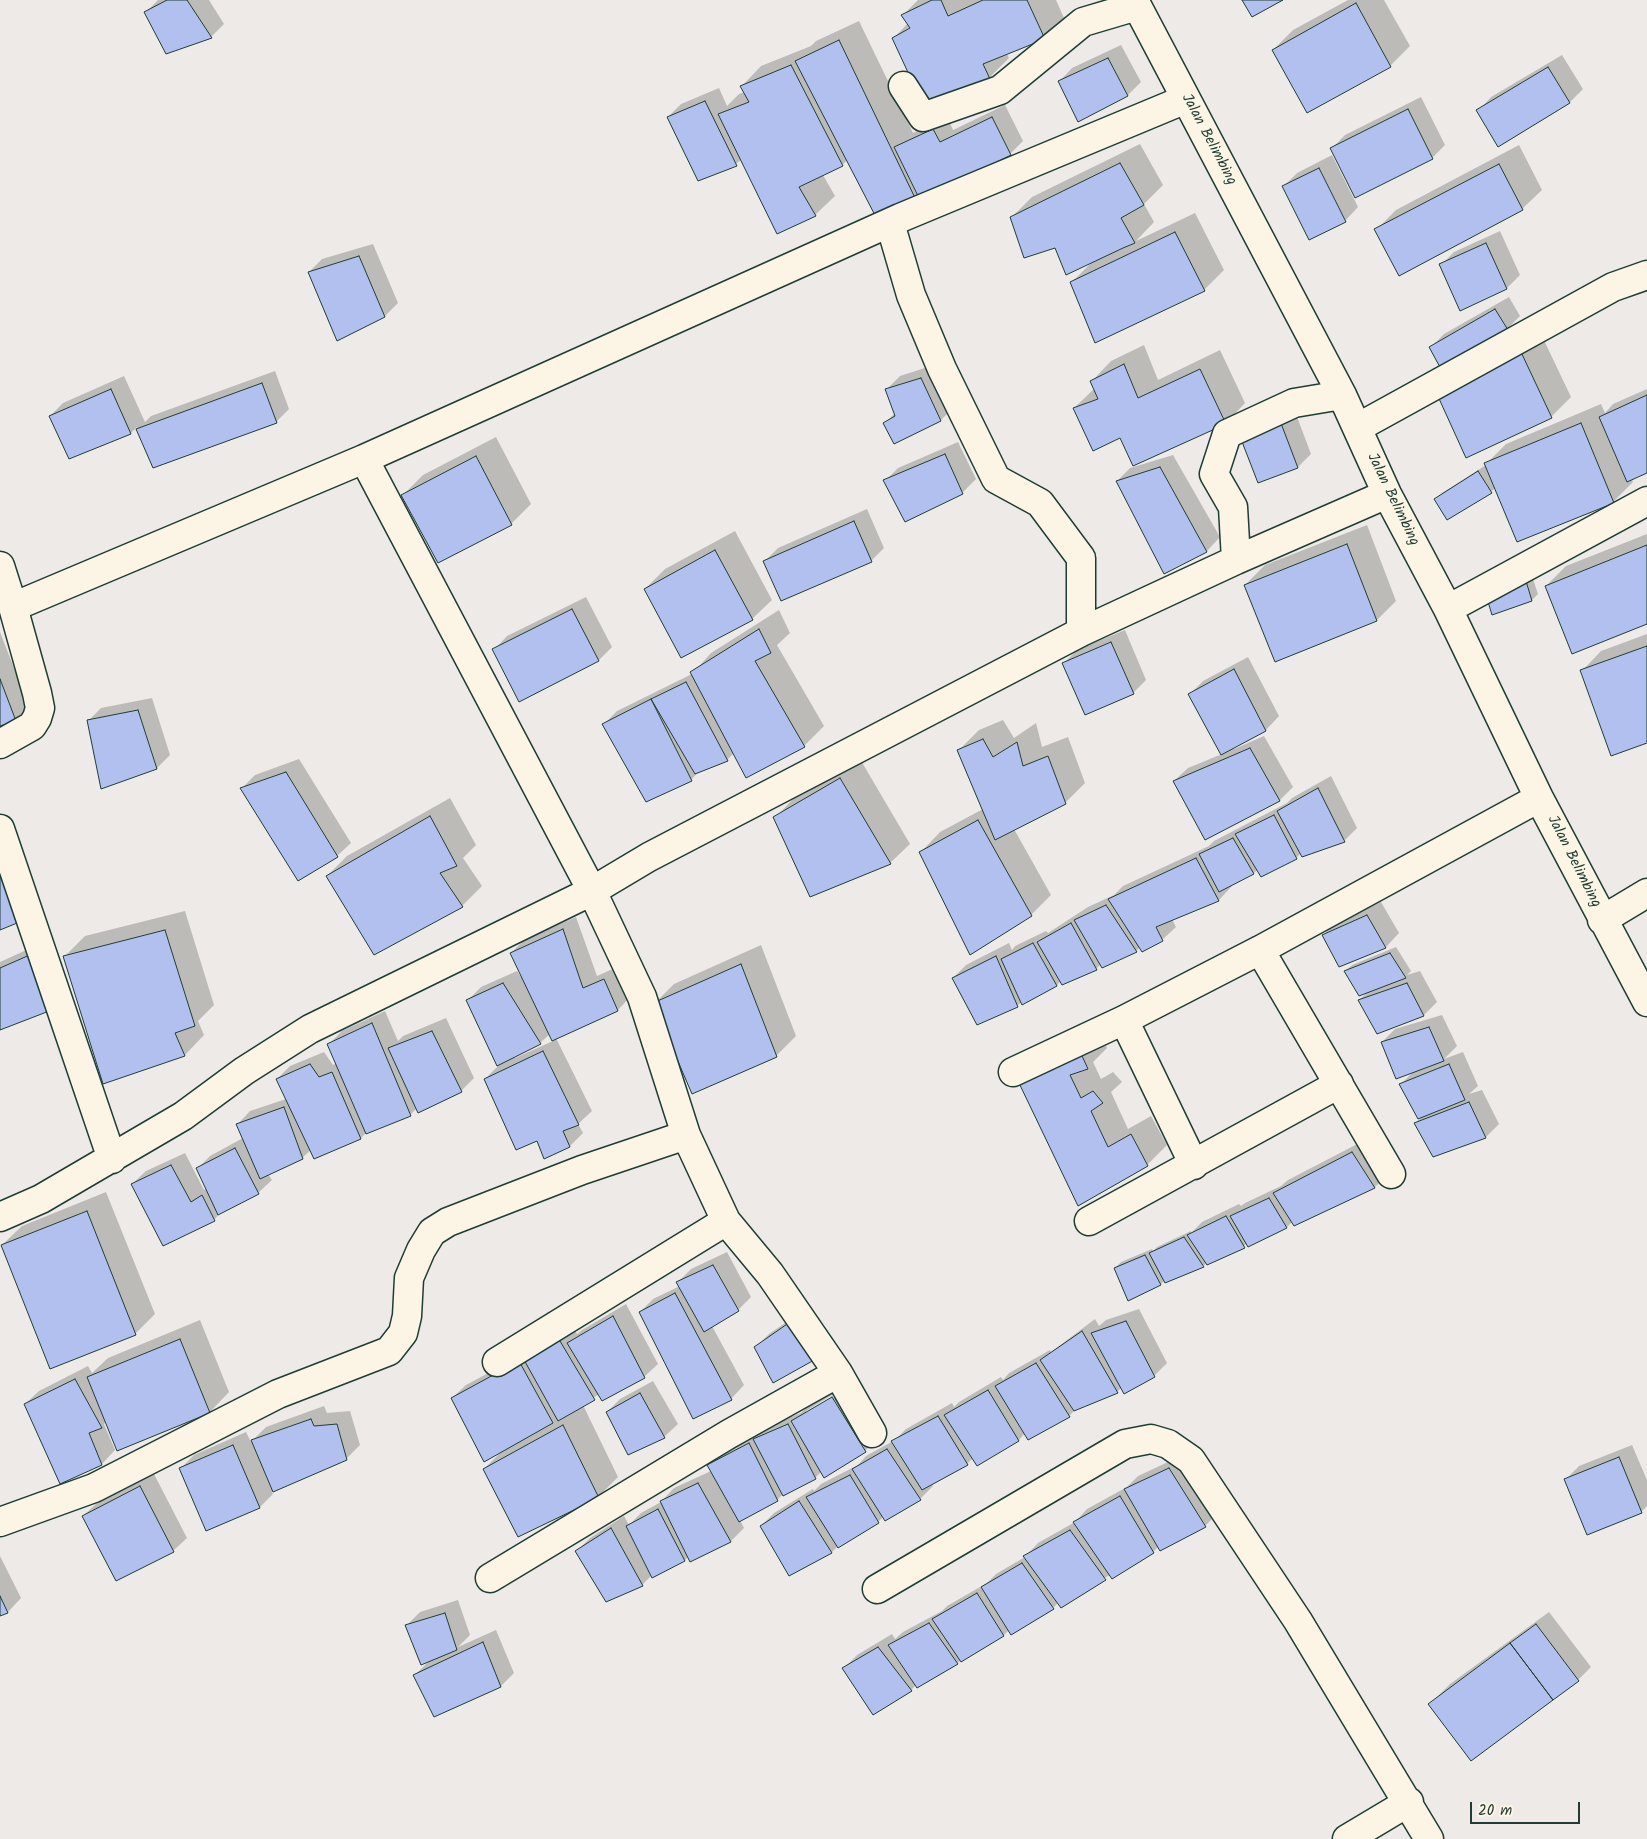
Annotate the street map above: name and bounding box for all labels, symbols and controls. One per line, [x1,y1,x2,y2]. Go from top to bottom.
street label: Jalan Belimbing [1176,91,1240,189]
street label: Jalan Belimbing [1362,451,1422,549]
street label: Jalan Belimbing [1542,813,1604,911]
scale bar [1472,1792,1582,1824]
text: 20 m [1478,1799,1512,1823]

